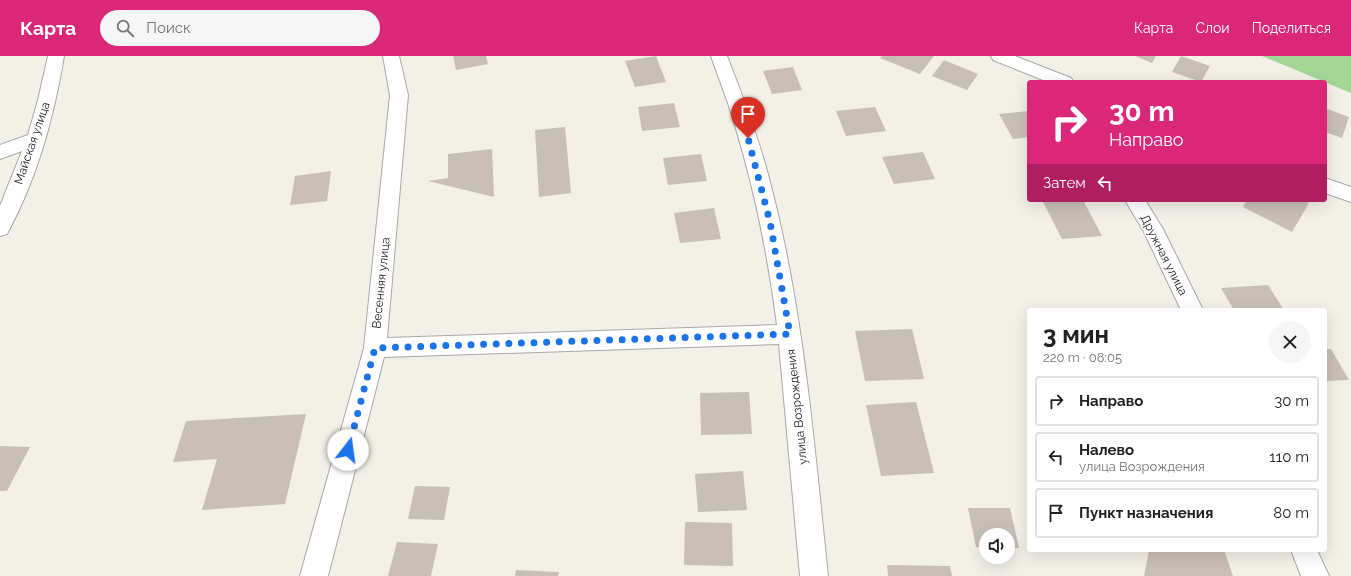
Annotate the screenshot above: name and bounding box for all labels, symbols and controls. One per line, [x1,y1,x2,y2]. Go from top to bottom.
search box [100,10,380,46]
text: Карта [20,17,76,39]
icon: search [114,17,136,39]
text: Поиск [146,19,191,37]
text: Карта [1134,20,1173,36]
text: Слои [1195,20,1230,36]
text: Поделиться [1252,20,1331,36]
text: 30 m [1109,95,1175,128]
icon: right [1043,96,1095,148]
pin [731,97,765,138]
street label: Майская улица [11,100,53,186]
icon: arrive [737,103,759,125]
text: Направо [1109,129,1183,150]
icon: left [1094,172,1116,194]
text: Затем [1043,174,1086,192]
street label: Дружная улица [1138,212,1190,298]
street label: Весенняя улица [369,237,393,329]
text: 3 мин [1043,320,1109,349]
button: close [1269,321,1311,363]
street label: улица Возрождения [784,349,810,465]
text: 220 m · 08:05 [1043,350,1122,365]
icon: right [1045,390,1067,412]
text: Направо [1079,392,1143,410]
text: 30 m [1274,392,1309,410]
position arrow [327,429,369,471]
text: Налево [1079,441,1134,459]
icon: left [1045,446,1067,468]
text: 110 m [1269,448,1309,466]
text: улица Возрождения [1079,459,1205,474]
icon: arrive [1045,502,1067,524]
text: Пункт назначения [1079,504,1213,522]
text: 80 m [1273,504,1309,522]
map controls [979,528,1015,564]
button: sound [979,528,1015,564]

